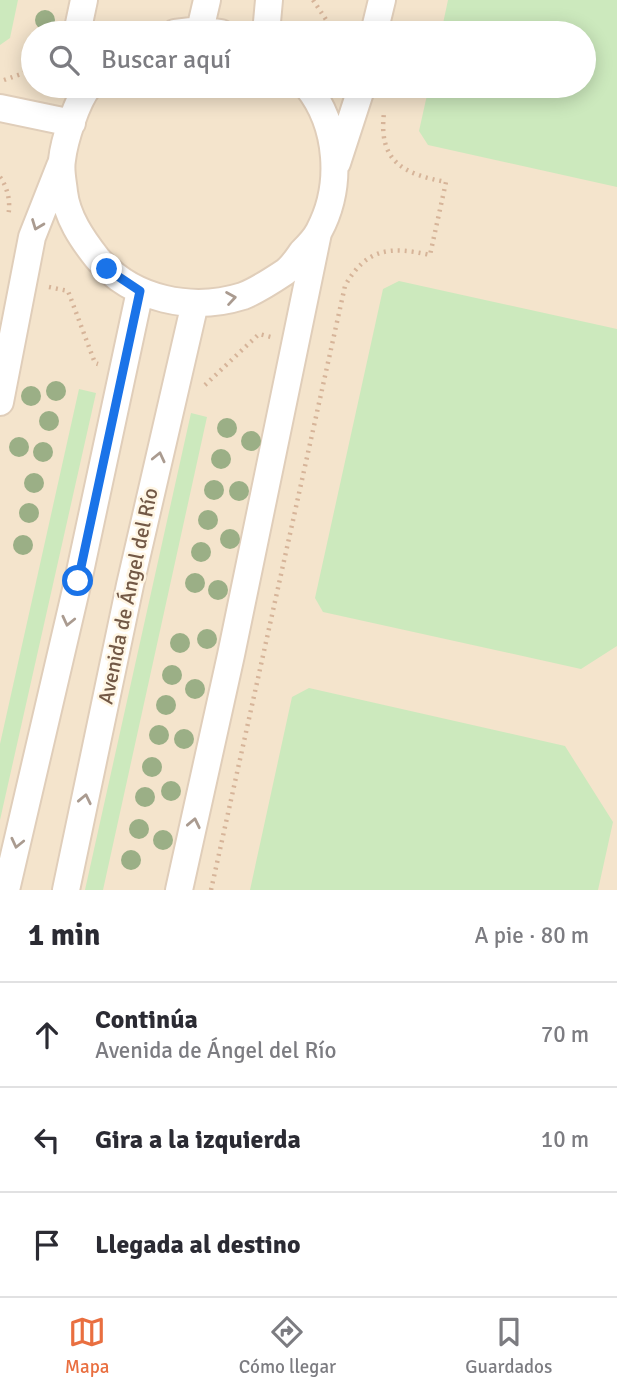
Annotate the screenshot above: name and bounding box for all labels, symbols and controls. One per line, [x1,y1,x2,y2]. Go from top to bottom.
search box [21,21,596,98]
icon: search [45,41,83,79]
text: Buscar aquí [101,44,231,76]
one-way arrow [32,218,46,230]
route end [91,253,122,284]
one-way arrow [225,291,237,306]
one-way arrow [151,451,166,463]
street label: Avenida de Ángel del Río [92,485,164,707]
route start [62,565,93,596]
one-way arrow [62,615,77,627]
one-way arrow [76,793,91,805]
one-way arrow [186,817,200,829]
one-way arrow [11,836,25,848]
text: 1 min [28,917,100,954]
text: A pie · 80 m [475,921,589,950]
text: Continúa [95,1004,198,1036]
icon: ahead [28,1016,66,1054]
text: 70 m [541,1020,589,1049]
text: Avenida de Ángel del Río [95,1036,336,1065]
icon: left [28,1121,66,1159]
text: Gira a la izquierda [95,1124,301,1156]
text: 10 m [541,1125,589,1154]
icon: arrive [28,1226,66,1264]
text: Llegada al destino [95,1229,301,1261]
tab: Mapa [65,1313,109,1379]
tab: Cómo llegar [239,1313,336,1379]
tab: Guardados [465,1313,552,1379]

